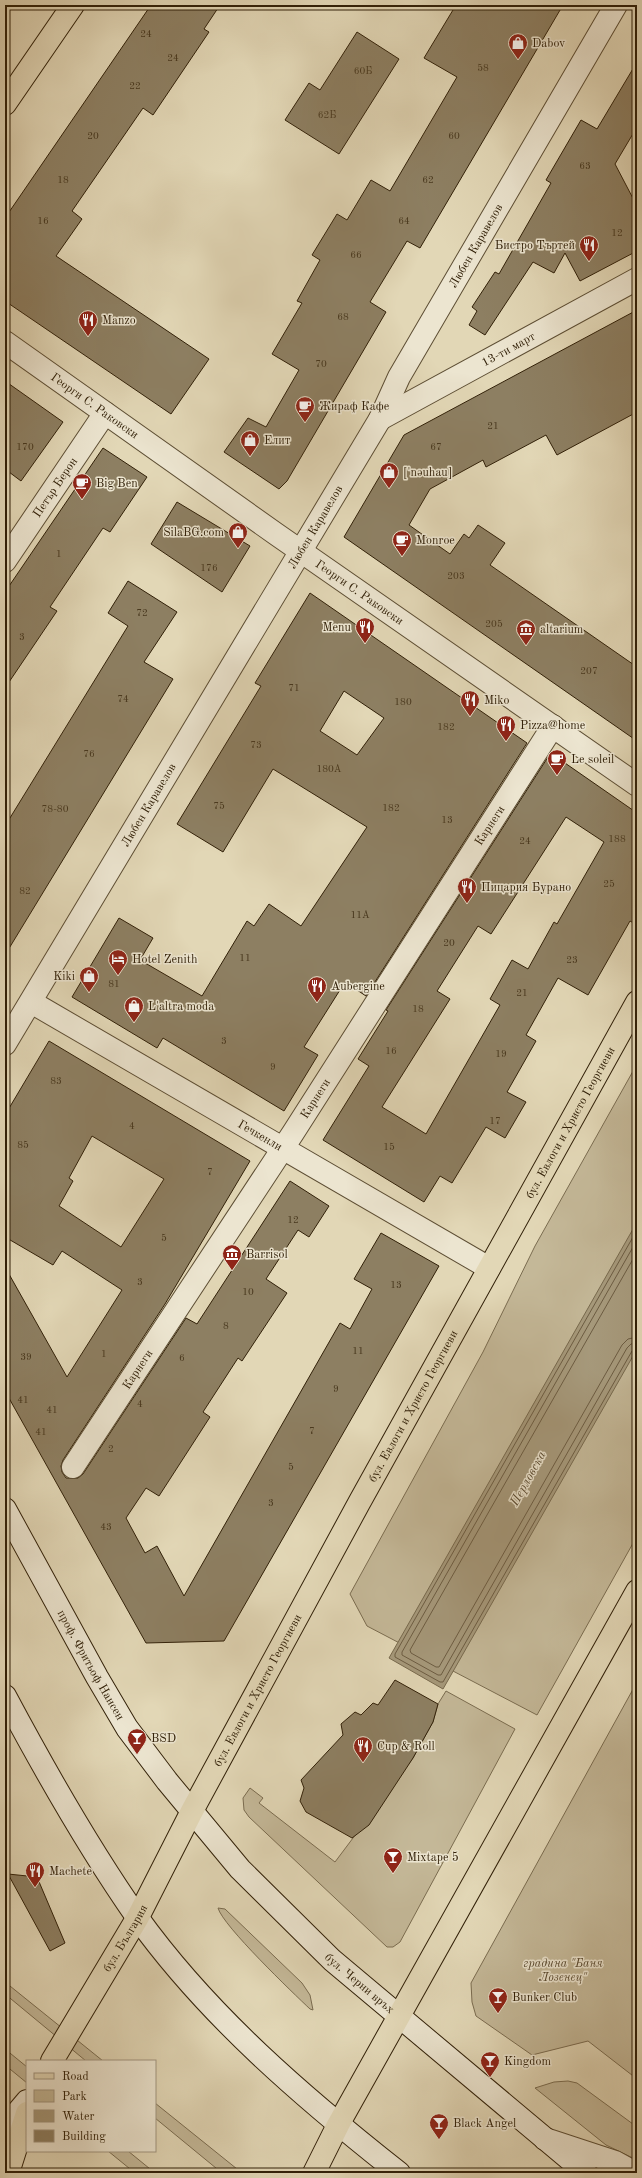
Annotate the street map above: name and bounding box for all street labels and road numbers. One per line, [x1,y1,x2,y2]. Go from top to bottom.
street label: Любен Каравелов [447,202,506,290]
street label: 13-ти март [480,331,538,369]
street label: Георги С. Раковски [48,371,140,441]
street label: Петър Берон [31,455,80,520]
street label: Любен Каравелов [287,484,346,571]
street label: Георги С. Раковски [313,558,405,628]
street label: Любен Каравелов [120,761,179,849]
street label: Карнеги [473,804,507,848]
street label: бул. Евлоги и Христо Георгиеви [524,1045,618,1201]
street label: Карнеги [299,1077,333,1121]
street label: Гечкенли [235,1118,284,1153]
street label: бул. Евлоги и Христо Георгиеви [367,1329,461,1484]
street label: Карнеги [121,1348,156,1392]
street label: проф. Фритьоф Нансен [55,1608,126,1723]
street label: бул. Евлоги и Христо Георгиеви [212,1613,304,1769]
street label: бул. България [102,1903,150,1974]
street label: бул. Черни връх [322,1951,396,2016]

